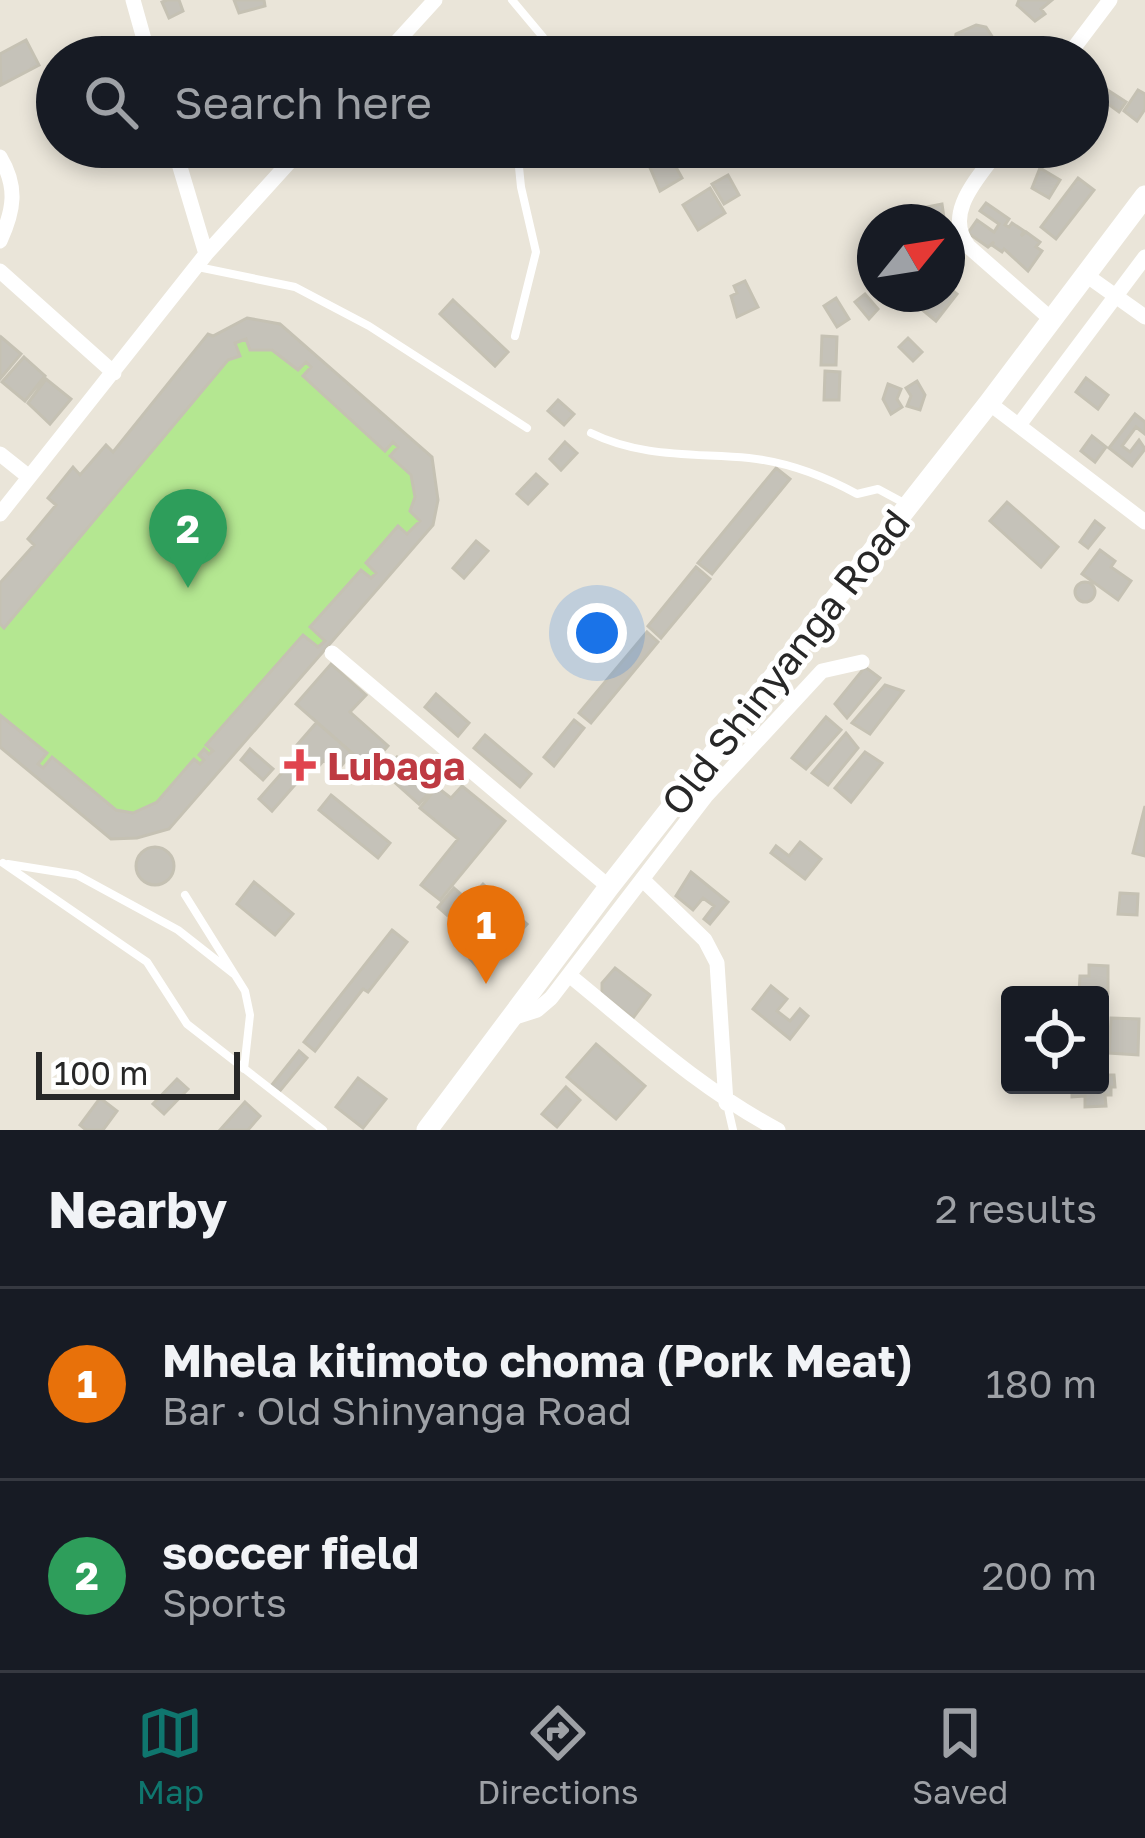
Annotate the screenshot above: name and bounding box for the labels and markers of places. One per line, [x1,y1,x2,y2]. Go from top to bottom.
pin: 2 [149,489,227,588]
place label: Lubaga [327,742,465,789]
marker: Lubaga [284,749,316,781]
pin: 1 [447,885,525,984]

